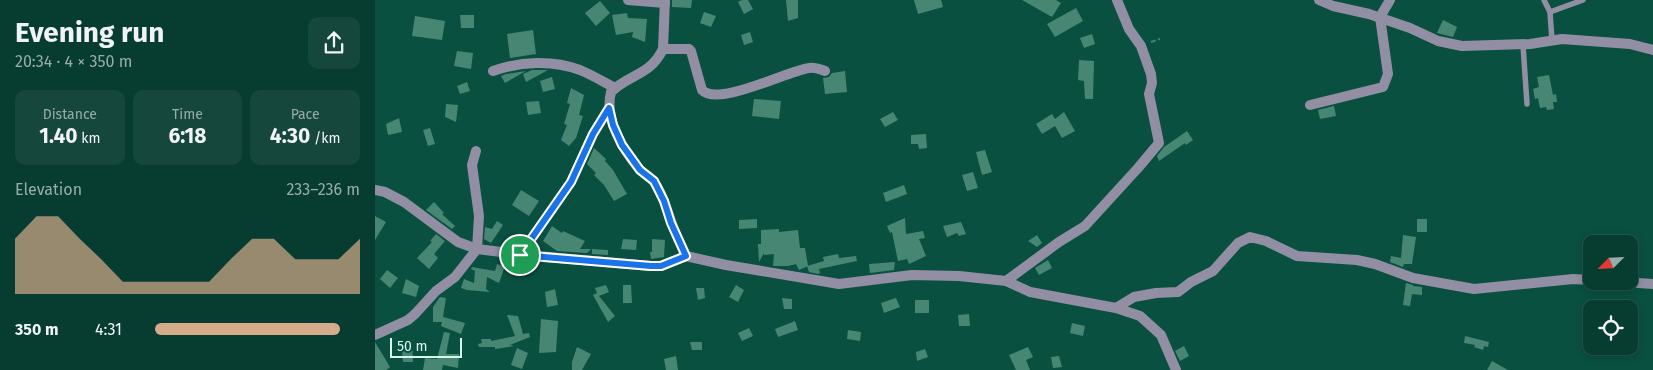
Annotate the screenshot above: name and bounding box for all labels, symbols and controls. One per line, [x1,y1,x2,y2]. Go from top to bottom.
text: Evening run [15,16,164,49]
button: share [308,17,360,69]
text: 20:34 · 4 × 350 m [15,52,132,71]
text: Distance [43,106,97,123]
text: Time [172,106,203,123]
text: Pace [291,106,320,123]
text: 1.40 [39,123,78,149]
text: 6:18 [168,123,207,149]
text: 4:30 [270,123,310,149]
text: km [78,130,101,147]
text: /km [310,130,340,147]
text: Elevation [15,180,82,199]
text: 233–236 m [287,180,360,199]
pin [499,234,541,276]
north arrow [1583,235,1637,290]
map controls [1583,235,1638,355]
icon: arrive [506,241,534,269]
button: locate [1583,300,1638,355]
text: 350 m [15,320,59,339]
text: 4:31 [95,320,122,339]
scale bar [390,335,463,358]
text: 50 m [397,338,428,355]

